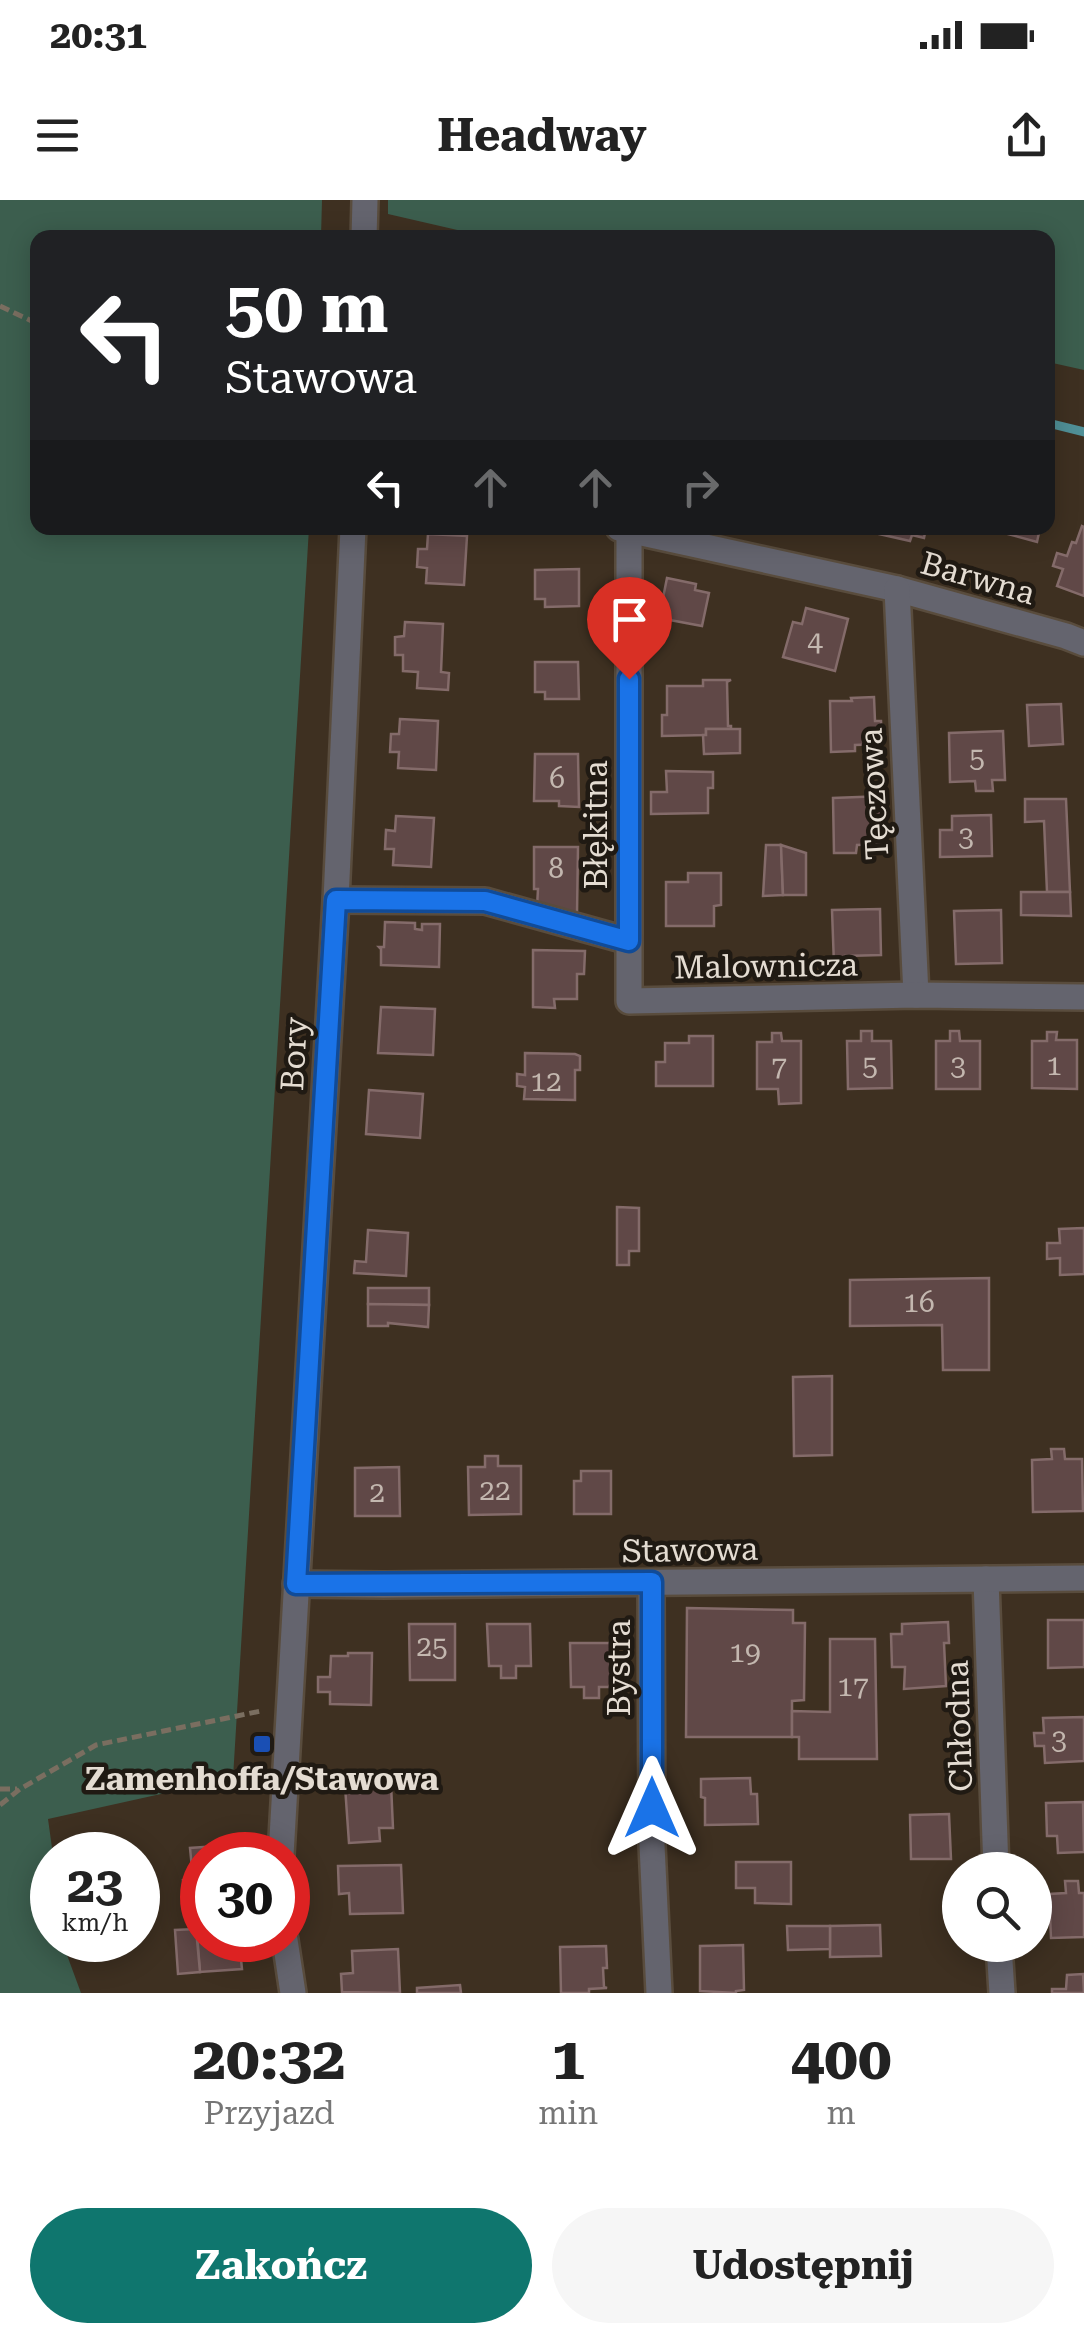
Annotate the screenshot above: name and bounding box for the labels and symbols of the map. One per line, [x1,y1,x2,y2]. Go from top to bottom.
street label: Barwna [917,544,1039,612]
pin [587,577,672,680]
house number: 4 [807,625,823,658]
street label: Tęczowa [852,727,896,861]
house number: 5 [969,741,985,774]
street label: Błękitna [577,760,615,890]
house number: 6 [549,762,565,795]
house number: 3 [958,820,974,853]
house number: 8 [548,852,564,885]
street label: Malownicza [674,945,858,987]
street label: Bory [273,1016,315,1092]
house number: 5 [862,1049,878,1082]
house number: 3 [950,1049,966,1082]
house number: 1 [1046,1049,1062,1082]
house number: 7 [771,1050,787,1083]
house number: 12 [530,1065,562,1098]
house number: 16 [903,1286,935,1319]
house number: 22 [479,1474,511,1507]
house number: 2 [369,1476,385,1509]
street label: Stawowa [621,1530,759,1570]
street label: Bystra [600,1619,638,1717]
house number: 25 [416,1630,448,1663]
house number: 19 [729,1636,761,1669]
street label: Chłodna [938,1660,980,1792]
house number: 17 [837,1670,869,1703]
house number: 3 [1051,1723,1067,1756]
marker: Zamenhoffa/Stawowa [251,1733,273,1755]
position arrow [600,1756,704,1860]
place label: Zamenhoffa/Stawowa [85,1760,439,1798]
speed limit sign: 30 [180,1832,310,1962]

